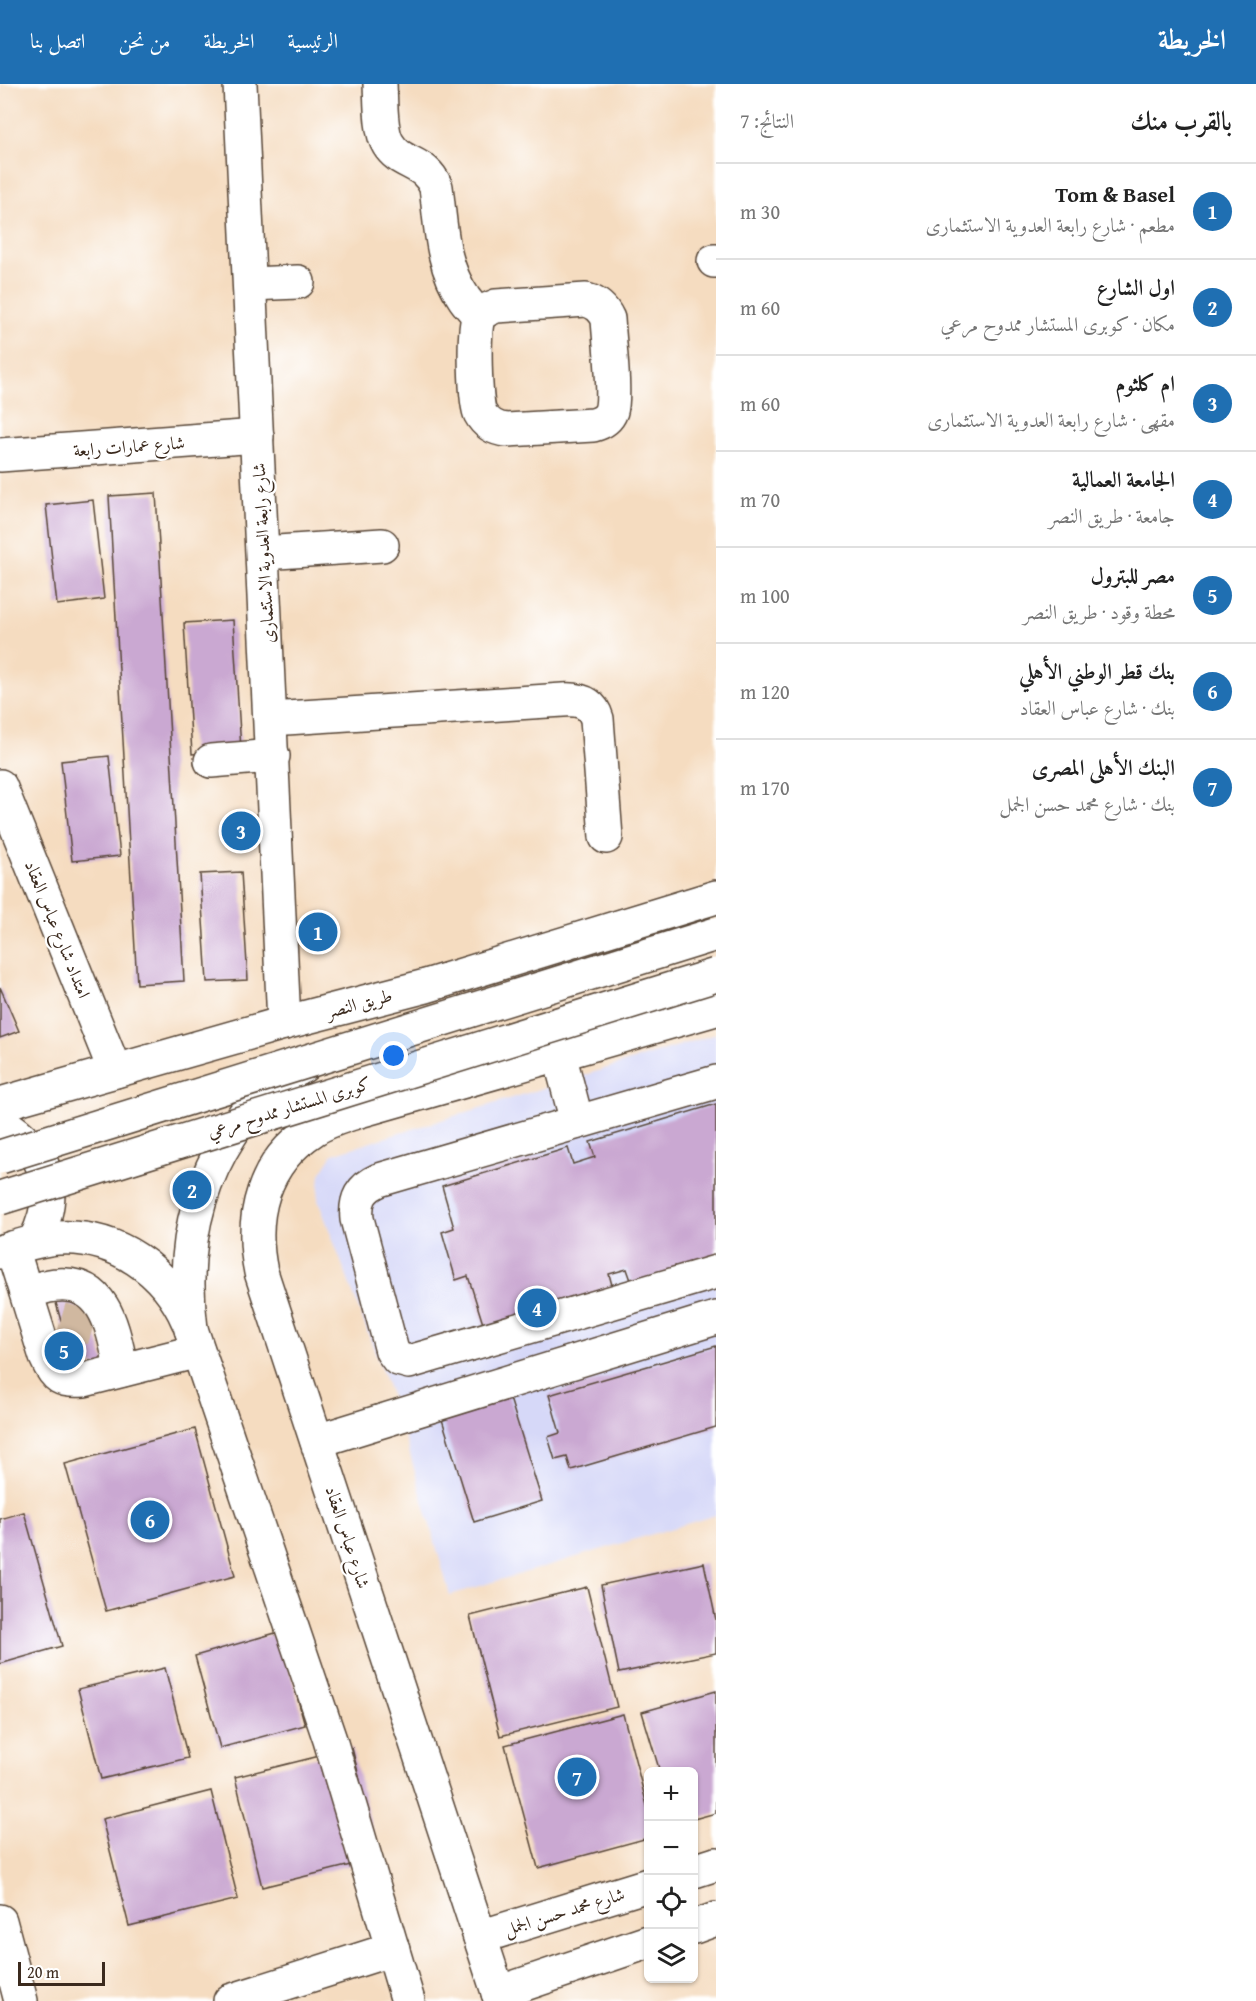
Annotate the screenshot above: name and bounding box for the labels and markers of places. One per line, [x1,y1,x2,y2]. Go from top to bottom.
pin: 3 [222,808,260,854]
pin: 1 [298,910,338,954]
pin: 2 [172,1168,212,1212]
pin: 4 [518,1286,556,1330]
pin: 5 [44,1328,84,1374]
pin: 6 [130,1498,170,1542]
pin: 7 [558,1754,596,1800]

